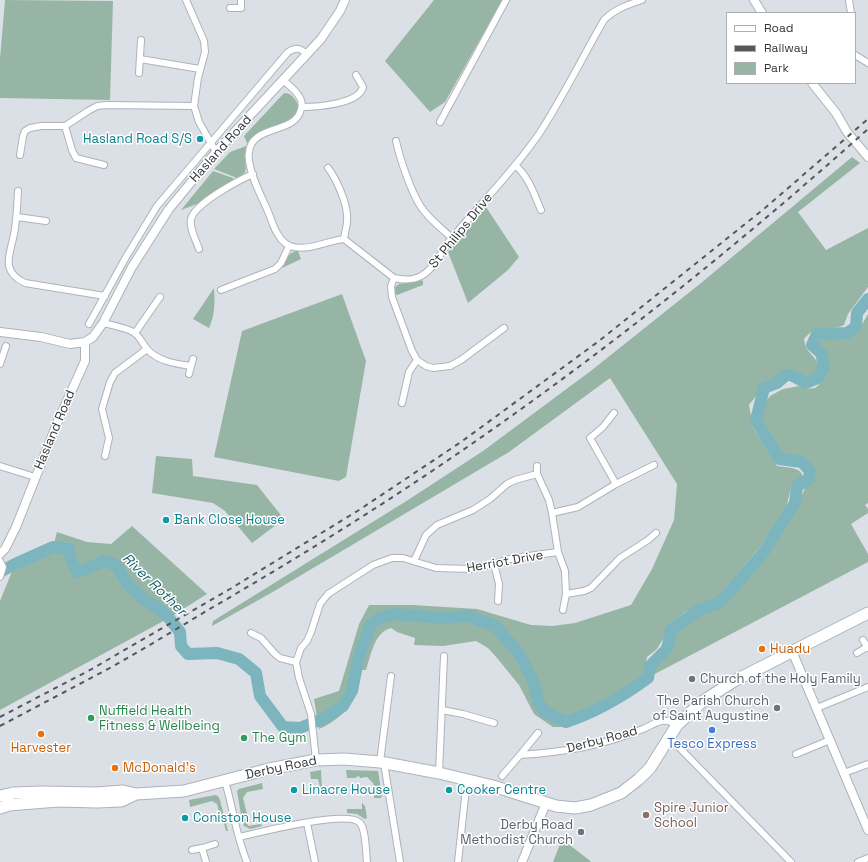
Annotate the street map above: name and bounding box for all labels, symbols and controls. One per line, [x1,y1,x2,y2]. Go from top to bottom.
legend [726,12,856,84]
text: Road [764,20,793,36]
text: Railway [764,40,808,56]
text: Park [764,60,789,76]
street label: Hasland Road [187,112,255,186]
place label: Hasland Road S/S [83,131,192,147]
marker: Hasland Road S/S [195,134,205,144]
street label: St Philips Drive [426,190,496,272]
street label: Hasland Road [31,388,79,472]
place label: Bank Close House [174,512,285,528]
marker: Bank Close House [161,515,171,525]
street label: Herriot Drive [466,548,544,576]
water label: River Rother [118,550,190,620]
place label: Huadu [770,641,810,657]
marker: Huadu [757,644,767,654]
place label: Church of the Holy Family [700,671,861,687]
marker: Church of the Holy Family [687,674,697,684]
place label: The Parish Church of Saint Augustine [652,693,769,724]
place label: Nuffield Health Fitness & Wellbeing [99,703,220,734]
marker: The Parish Church of Saint Augustine [772,703,782,713]
marker: Nuffield Health Fitness & Wellbeing [86,713,96,723]
street label: Derby Road [565,723,639,757]
marker: Tesco Express [707,725,717,735]
marker: Harvester [36,729,46,739]
place label: The Gym [252,730,306,746]
marker: The Gym [239,733,249,743]
place label: Tesco Express [667,736,757,752]
place label: Harvester [11,740,71,756]
street label: Derby Road [244,753,318,783]
place label: McDonald's [123,760,196,776]
marker: McDonald's [110,763,120,773]
place label: Linacre House [302,782,390,798]
place label: Cooker Centre [457,782,546,798]
marker: Linacre House [289,785,299,795]
marker: Cooker Centre [444,785,454,795]
place label: Spire Junior School [654,800,729,831]
place label: Coniston House [193,810,291,826]
marker: Spire Junior School [641,810,651,820]
marker: Coniston House [180,813,190,823]
place label: Derby Road Methodist Church [460,817,573,848]
marker: Derby Road Methodist Church [576,827,586,837]

